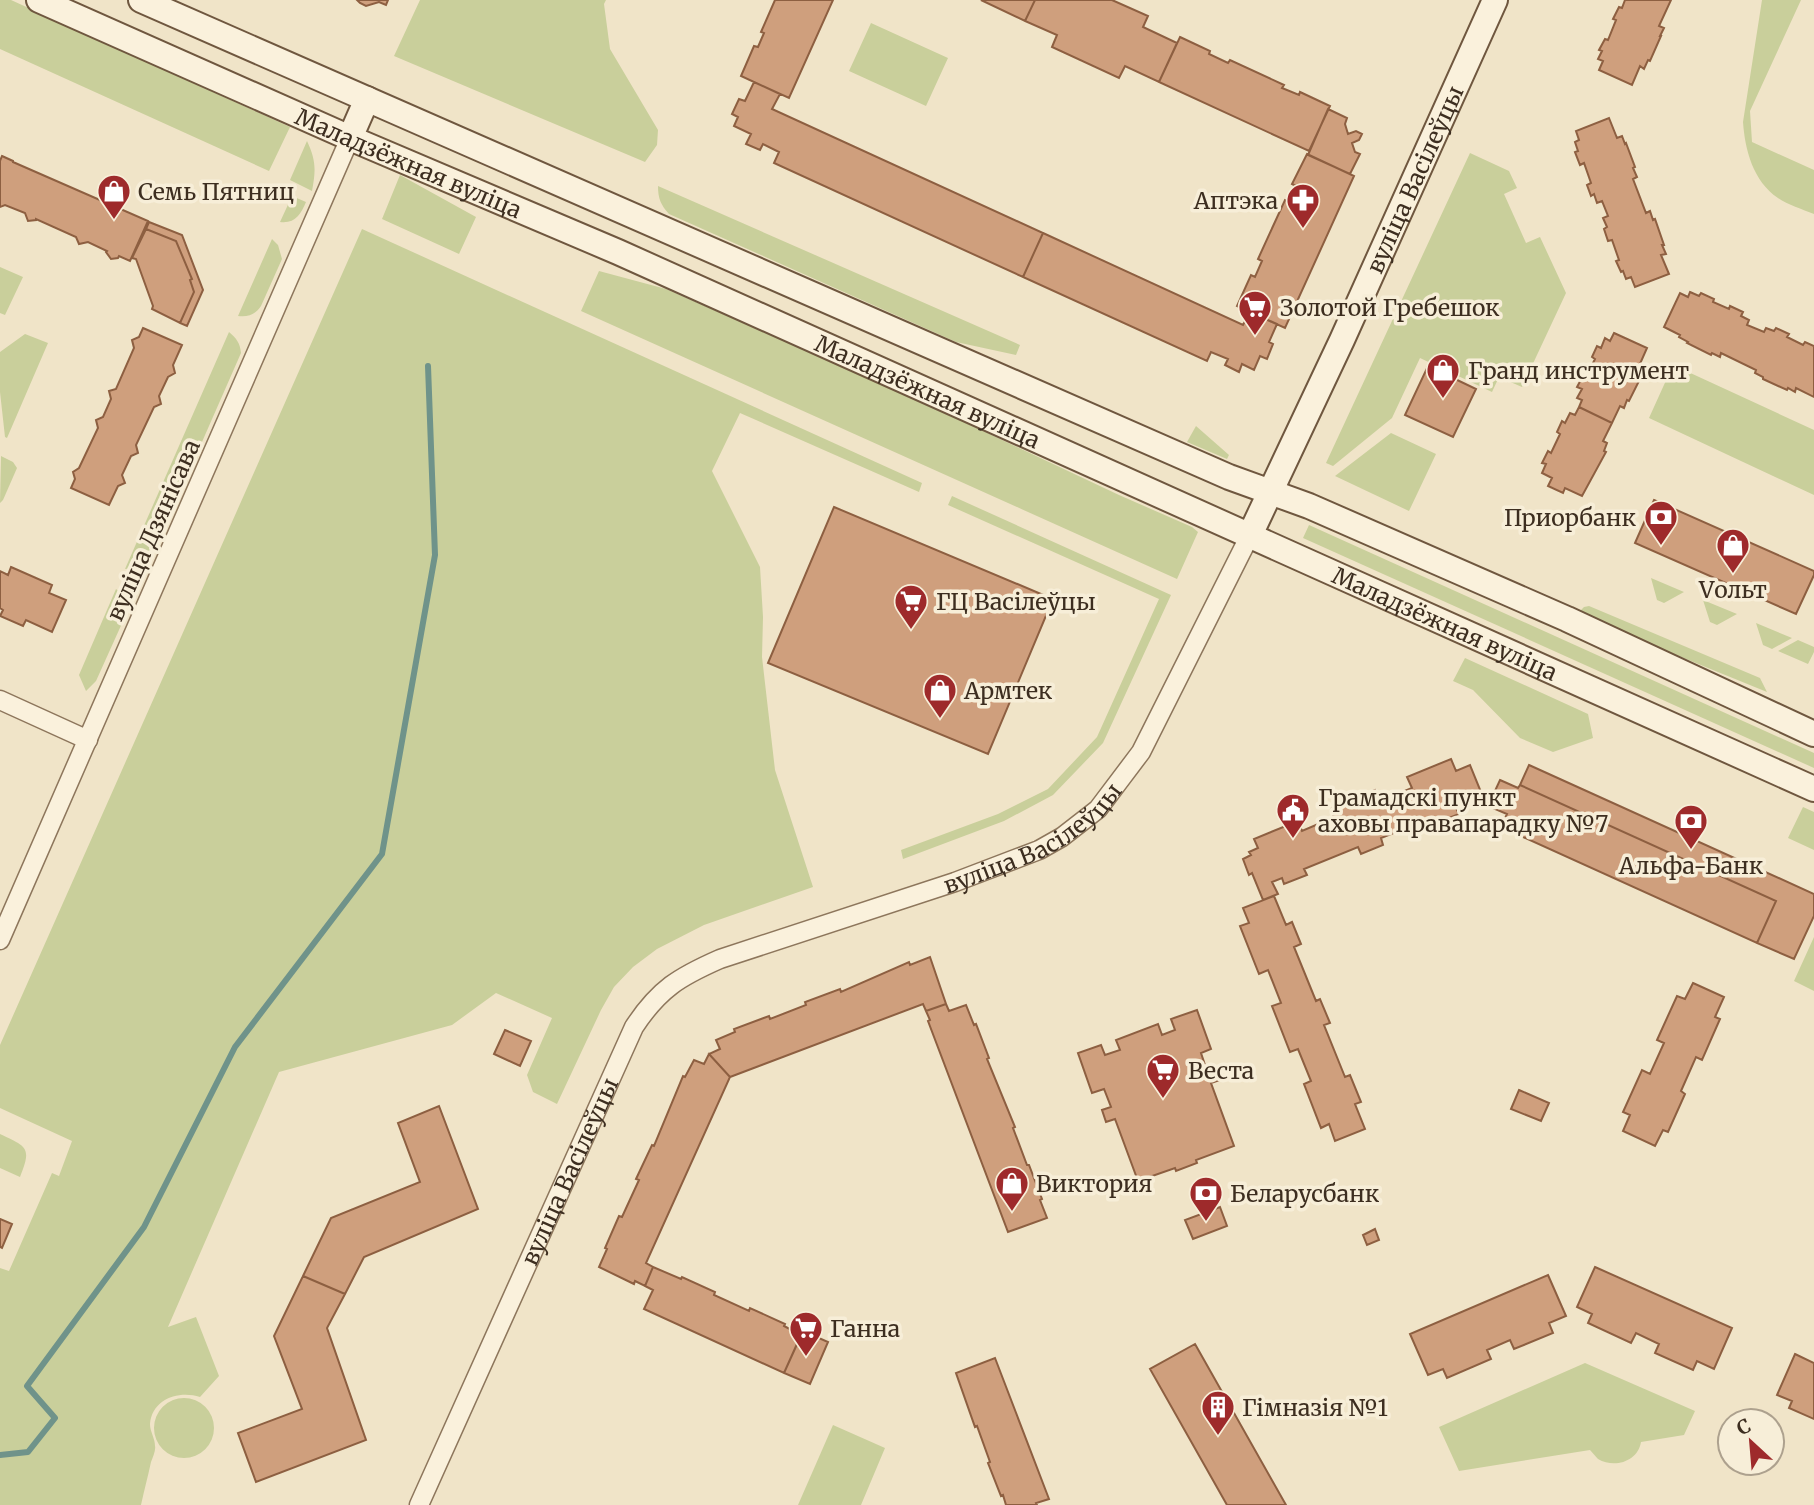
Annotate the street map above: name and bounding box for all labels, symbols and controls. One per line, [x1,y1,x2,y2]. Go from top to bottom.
street label: вуліца Васілеўцы [1360,81,1469,277]
street label: Маладзёжная вуліца [291,101,526,224]
shop icon: Семь Пятниц [95,172,133,221]
place label: Семь Пятниц [138,177,295,206]
pharmacy icon: Аптэка [1284,181,1322,230]
place label: Аптэка [1193,186,1278,215]
supermarket icon: Золотой Гребешок [1236,288,1274,337]
place label: Золотой Гребешок [1280,293,1500,322]
street label: Маладзёжная вуліца [811,328,1045,454]
shop icon: Гранд инструмент [1424,351,1462,400]
place label: Гранд инструмент [1468,356,1689,385]
street label: вуліца Дзянісава [100,435,206,625]
bank icon: Приорбанк [1642,498,1680,547]
place label: Приорбанк [1504,503,1636,532]
shop icon: Vольт [1714,526,1752,575]
street label: Маладзёжная вуліца [1328,560,1562,686]
place label: Vольт [1698,575,1767,604]
supermarket icon: ГЦ Васілеўцы [892,582,930,631]
place label: ГЦ Васілеўцы [936,587,1096,616]
shop icon: Армтек [921,671,959,720]
place label: Армтек [963,676,1053,705]
street label: вуліца Васілеўцы [940,777,1127,899]
place label: Грамадскі пункт аховы правапарадку №7 [1318,783,1608,838]
public building icon: Грамадскі пункт аховы правапарадку №7 [1274,791,1312,840]
bank icon: Альфа-Банк [1672,802,1710,851]
place label: Альфа-Банк [1618,851,1764,880]
supermarket icon: Веста [1144,1051,1182,1100]
place label: Веста [1188,1056,1254,1085]
street label: вуліца Васілеўцы [514,1073,624,1270]
shop icon: Виктория [993,1164,1031,1213]
place label: Виктория [1036,1169,1152,1198]
bank icon: Беларусбанк [1187,1174,1225,1223]
place label: Беларусбанк [1230,1179,1380,1208]
supermarket icon: Ганна [787,1309,825,1358]
place label: Ганна [830,1314,900,1343]
building icon: Гімназія №1 [1199,1388,1237,1437]
place label: Гімназія №1 [1242,1393,1388,1422]
north arrow [1716,1407,1786,1477]
text: С [1733,1413,1754,1440]

